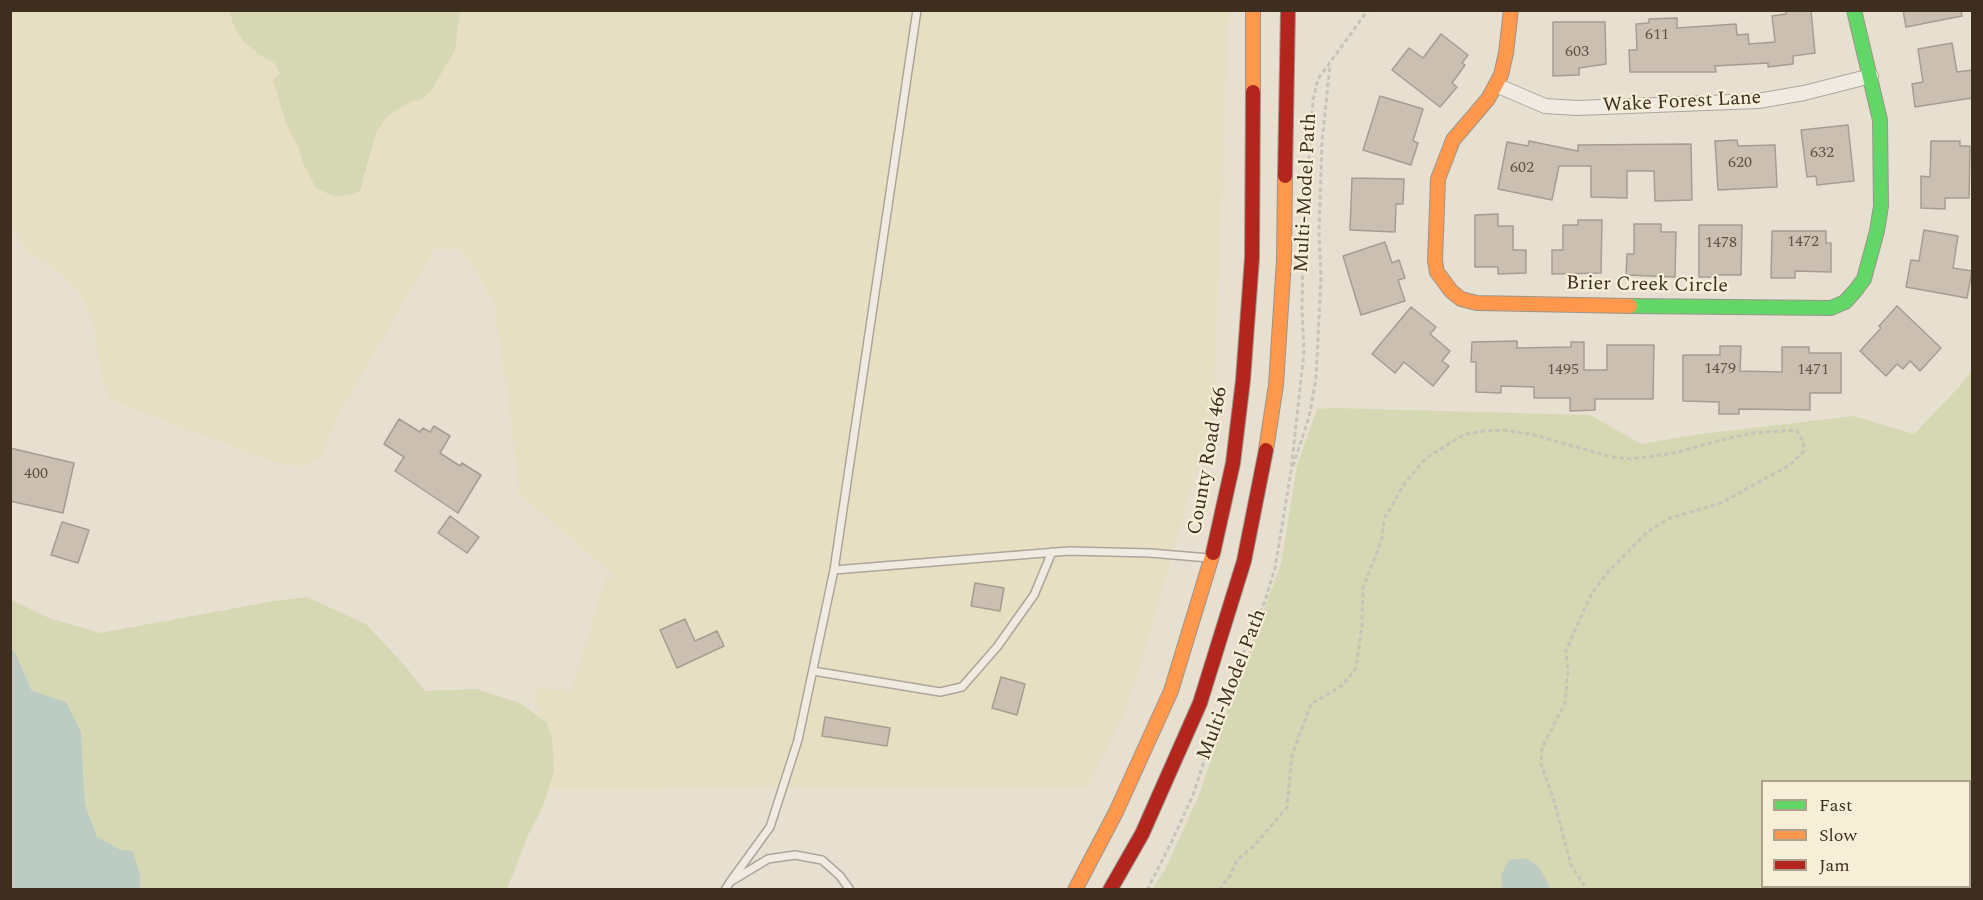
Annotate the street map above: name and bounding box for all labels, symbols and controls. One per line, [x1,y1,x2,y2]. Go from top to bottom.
house number: 611 [1645,26,1669,46]
house number: 603 [1565,43,1589,63]
street label: Wake Forest Lane [1602,87,1762,119]
street label: Multi-Model Path [1291,113,1323,273]
house number: 632 [1810,144,1834,164]
house number: 620 [1728,154,1752,174]
house number: 602 [1510,159,1534,179]
house number: 1472 [1787,233,1819,253]
house number: 1478 [1705,234,1737,254]
street label: Brier Creek Circle [1566,273,1728,299]
house number: 1479 [1704,360,1736,380]
house number: 1495 [1547,361,1579,381]
house number: 1471 [1797,361,1829,381]
street label: County Road 466 [1184,385,1234,537]
house number: 400 [24,465,48,485]
street label: Multi-Model Path [1193,606,1273,764]
legend [1761,780,1971,888]
text: Fast [1819,792,1852,819]
text: Slow [1819,822,1857,849]
text: Jam [1819,852,1850,879]

